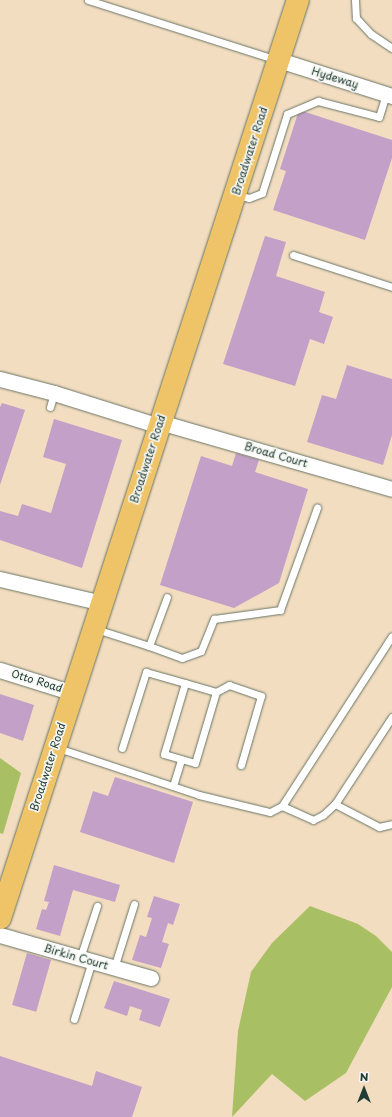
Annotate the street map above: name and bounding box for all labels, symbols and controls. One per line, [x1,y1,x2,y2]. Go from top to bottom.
street label: Hydeway [310,65,360,91]
street label: Broadwater Road [229,105,271,197]
street label: Broadwater Road [127,413,169,505]
street label: Broad Court [243,440,309,470]
street label: Otto Road [9,667,65,695]
street label: Broadwater Road [27,721,69,813]
street label: Birkin Court [42,941,110,973]
text: N [360,1068,368,1085]
north arrow [344,1069,384,1109]

